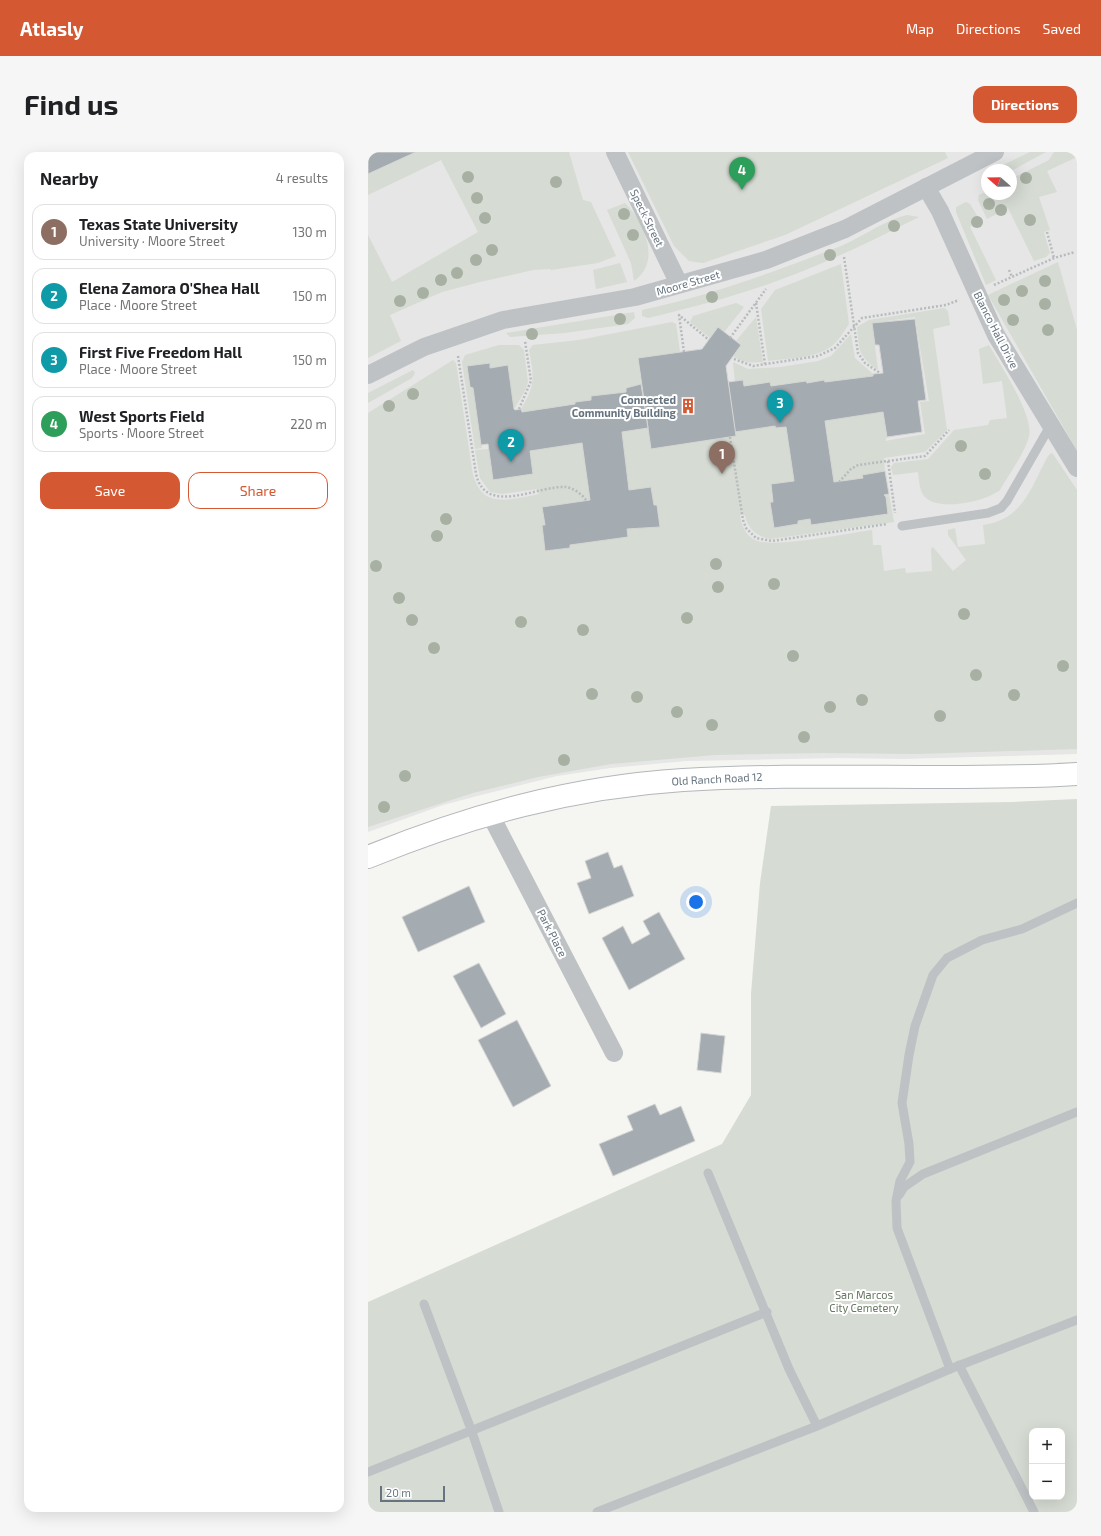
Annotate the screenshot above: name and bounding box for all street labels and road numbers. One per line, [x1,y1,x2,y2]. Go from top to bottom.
street label: Speck Street [628,187,667,249]
street label: Moore Street [655,267,721,298]
street label: Blanco Hall Drive [971,289,1022,371]
street label: Old Ranch Road 12 [671,770,763,787]
street label: Park Place [535,907,570,959]

